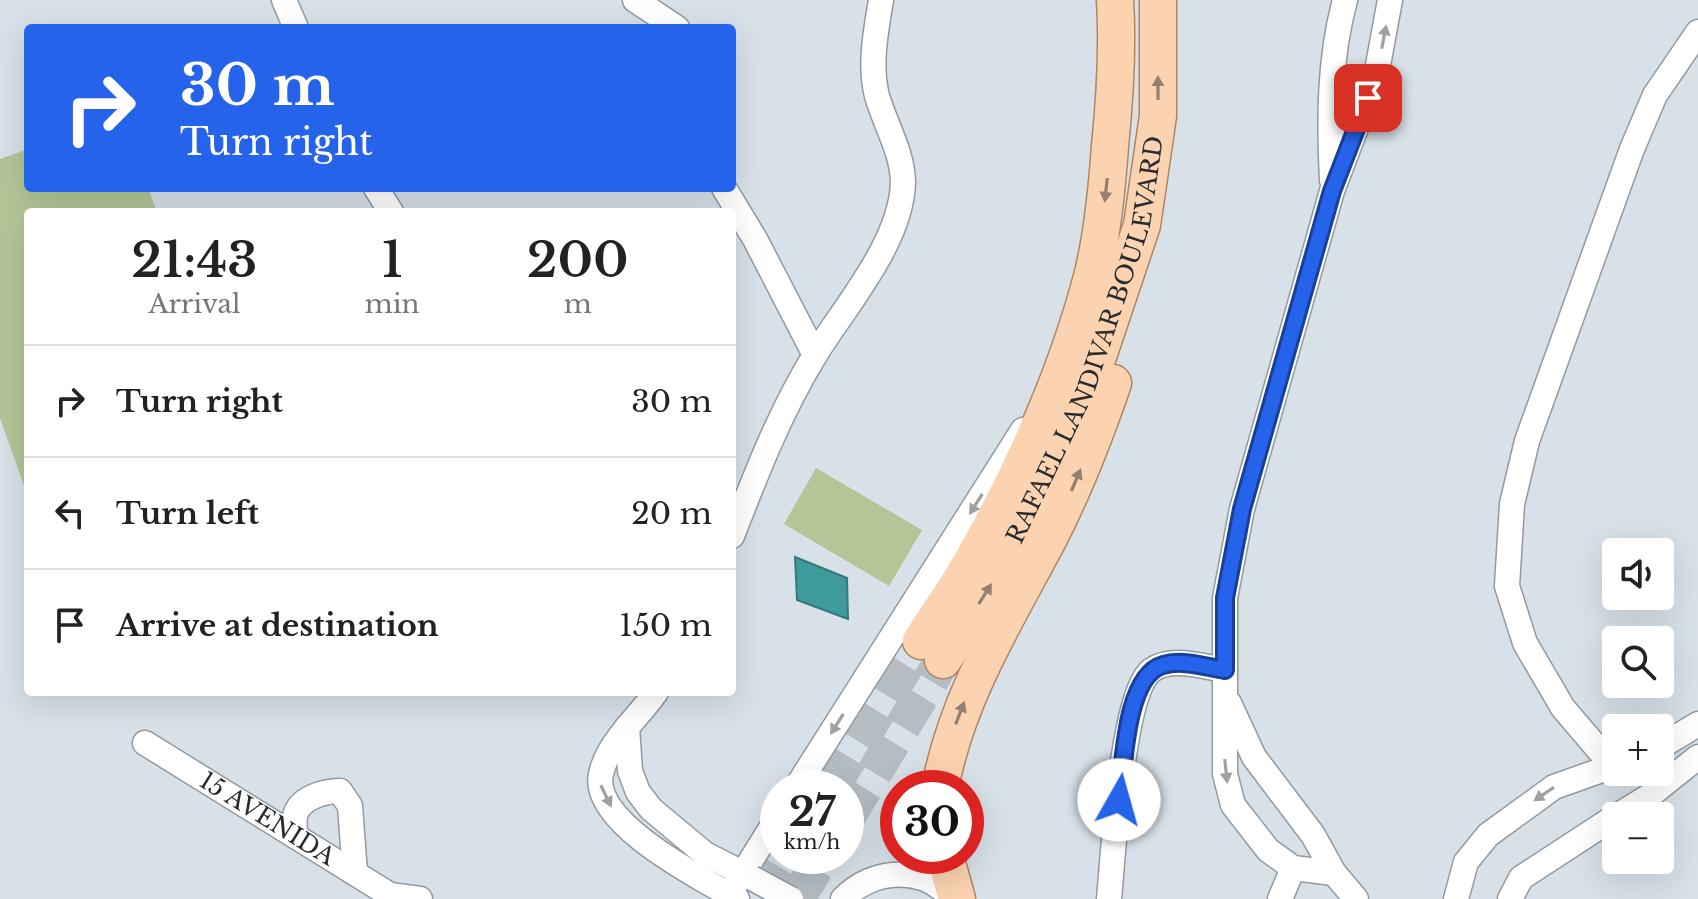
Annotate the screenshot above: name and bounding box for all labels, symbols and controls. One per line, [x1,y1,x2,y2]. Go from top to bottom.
one-way arrow [1378,25,1391,50]
text: 30 m [180,51,335,120]
icon: right [48,56,152,160]
pin [1334,64,1402,132]
one-way arrow [1152,75,1164,100]
icon: arrive [1346,76,1390,120]
text: Turn right [180,120,373,165]
street label: RAFAEL LANDIVAR BOULEVARD [1000,134,1169,548]
one-way arrow [1100,178,1113,203]
text: 21:43 [131,230,258,290]
text: 1 [382,230,403,290]
text: 200 [527,230,629,290]
text: Arrival [148,288,240,320]
text: min [365,288,420,320]
text: m [564,288,592,320]
icon: right [48,379,92,423]
text: Turn right [116,383,283,420]
text: 30 m [631,383,712,420]
one-way arrow [1069,468,1082,492]
icon: left [48,491,92,535]
one-way arrow [969,493,983,515]
text: Turn left [116,495,259,532]
text: 20 m [631,495,712,532]
map controls [1602,538,1674,874]
button: sound [1602,538,1674,610]
one-way arrow [977,583,991,605]
icon: arrive [48,603,92,647]
text: Arrive at destination [116,607,439,644]
text: 150 m [619,607,712,644]
button: search [1602,626,1674,698]
one-way arrow [954,701,967,725]
one-way arrow [830,713,844,735]
button: + [1602,714,1674,786]
position arrow [1077,758,1161,842]
one-way arrow [1220,759,1233,784]
street label: 15 AVENIDA [195,766,341,872]
speed limit sign: 30 [880,770,984,874]
one-way arrow [599,785,613,808]
text: 27 [789,787,835,837]
one-way arrow [1534,787,1555,802]
button: − [1602,802,1674,874]
text: km/h [784,830,840,854]

